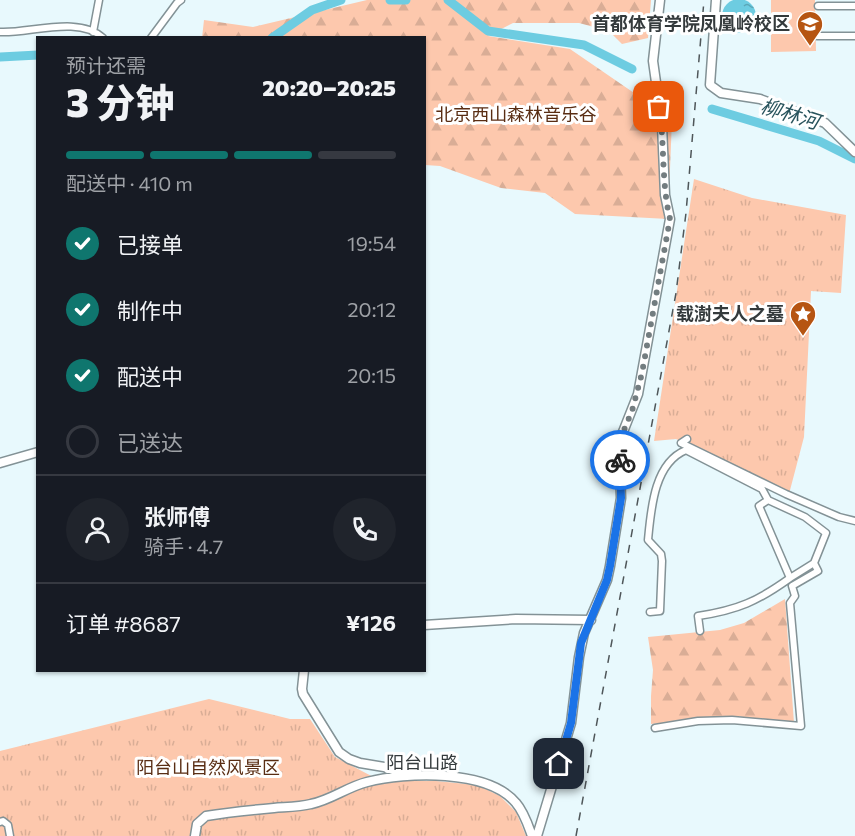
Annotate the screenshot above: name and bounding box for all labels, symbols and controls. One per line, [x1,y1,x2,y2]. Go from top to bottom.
school or university icon: 首都体育学院凤凰岭校区 [795,9,825,47]
place label: 首都体育学院凤凰岭校区 [592,12,790,34]
text: 预计还需 [66,53,146,77]
text: 20:20–20:25 [262,74,396,101]
text: 3 分钟 [66,77,174,125]
pin [633,81,684,132]
icon: bag [642,90,675,123]
water label: 柳林河 [758,93,826,134]
park label: 北京西山森林音乐谷 [435,103,597,125]
text: 配送中 · 410 m [66,171,193,195]
icon: check [66,227,99,260]
text: 已接单 [117,231,183,258]
text: 19:54 [347,231,396,255]
icon: check [66,293,99,326]
text: 制作中 [117,297,183,324]
text: 20:12 [348,297,396,321]
place icon: 载澍夫人之墓 [788,299,818,337]
place label: 载澍夫人之墓 [676,302,784,324]
icon: check [66,359,99,392]
text: 配送中 [117,363,183,390]
text: 20:15 [347,363,396,387]
text: 已送达 [117,429,183,456]
courier [590,430,650,490]
icon: bike [604,444,637,477]
button: person [66,498,129,561]
button: phone [333,498,396,561]
text: 张师傅 [144,503,210,530]
text: 骑手 · 4.7 [144,534,223,558]
text: ¥126 [346,609,396,636]
text: 订单 #8687 [66,610,181,637]
pin [533,738,584,789]
icon: home [542,747,575,780]
street label: 阳台山路 [386,751,458,773]
park label: 阳台山自然风景区 [136,756,280,778]

